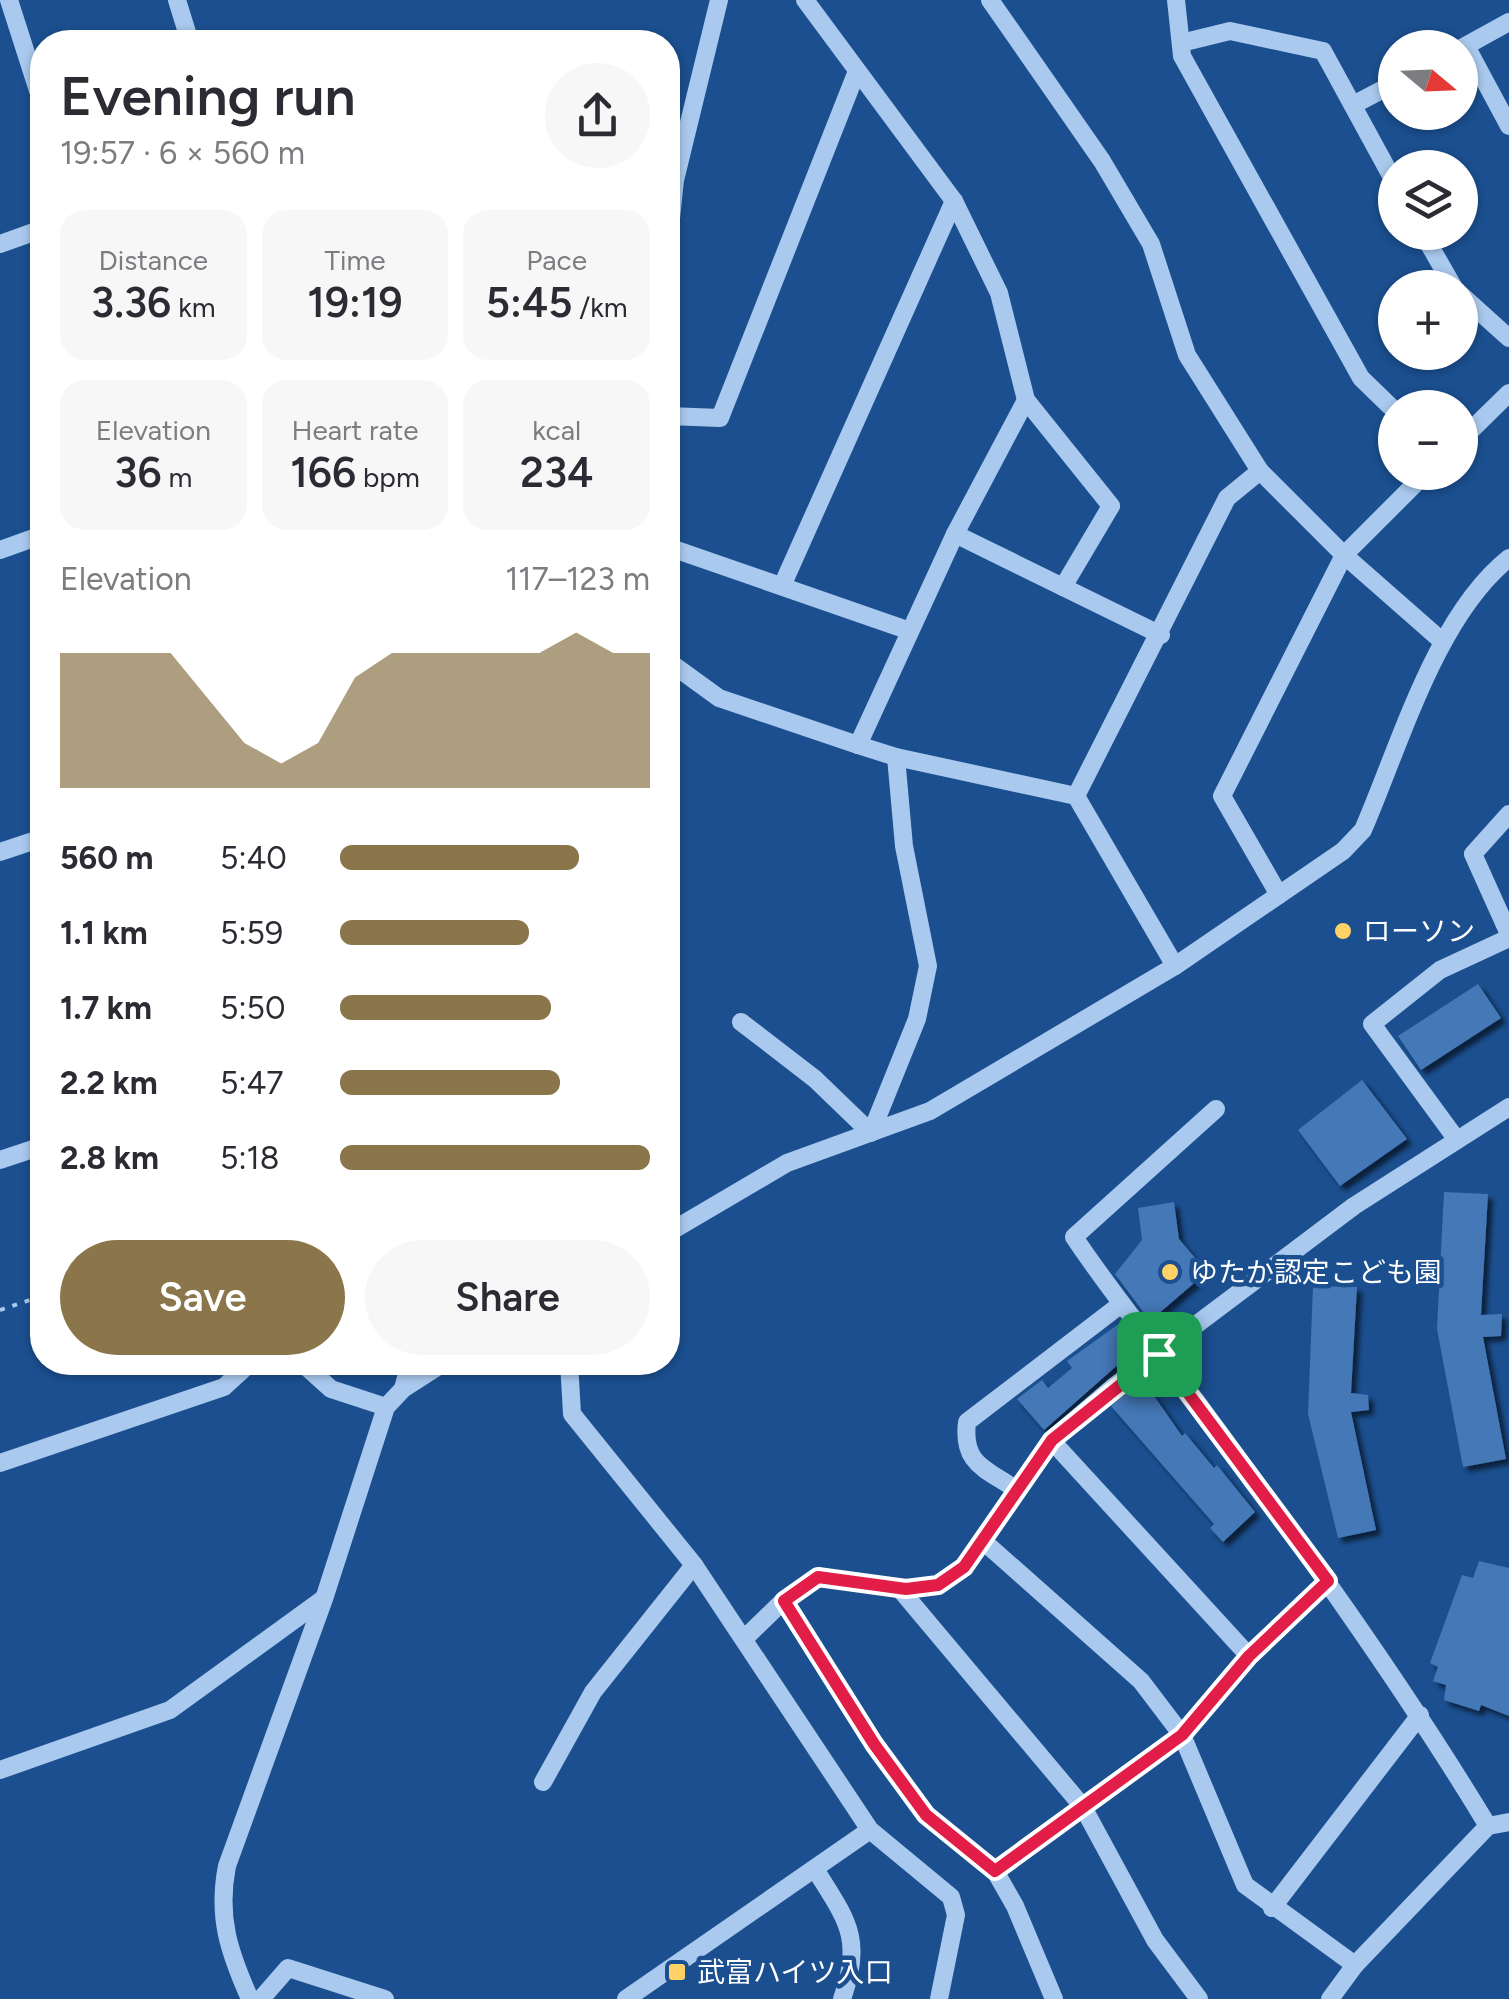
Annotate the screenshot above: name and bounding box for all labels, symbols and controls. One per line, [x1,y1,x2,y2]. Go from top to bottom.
north arrow [1378,30,1478,130]
map controls [1378,30,1478,490]
text: Evening run [60,63,356,129]
button: share [545,63,650,168]
text: 19:57 · 6 × 560 m [60,134,305,172]
button: layers [1378,150,1478,250]
text: Distance [98,243,208,277]
text: Time [324,243,386,277]
text: Pace [526,243,587,277]
button: + [1378,270,1478,370]
text: 3.36 [91,277,171,328]
text: 19:19 [307,277,403,328]
text: 5:45 [486,277,572,328]
text: km [171,290,216,324]
text: /km [572,290,628,324]
button: − [1378,390,1478,490]
text: Elevation [96,413,211,447]
text: Heart rate [291,413,419,447]
text: kcal [532,413,581,447]
text: 36 [114,447,162,498]
text: 166 [290,447,356,498]
text: 234 [520,447,593,498]
text: m [162,460,192,494]
text: bpm [356,460,420,494]
text: Elevation [60,560,192,598]
text: 117–123 m [505,560,650,598]
text: 560 m [60,839,153,877]
text: 5:40 [220,839,287,877]
text: 1.1 km [60,914,148,952]
text: 5:59 [220,914,283,952]
place label: ローソン [1363,914,1475,948]
marker: ローソン [1332,920,1354,942]
text: 1.7 km [60,989,152,1027]
text: 5:50 [220,989,285,1027]
text: 2.2 km [60,1064,158,1102]
text: 5:47 [220,1064,284,1102]
text: 2.8 km [60,1139,159,1177]
text: 5:18 [220,1139,279,1177]
button: Save [60,1240,345,1355]
button: Share [365,1240,650,1355]
place label: ゆたか認定こども園 [1190,1255,1442,1289]
marker: ゆたか認定こども園 [1159,1261,1181,1283]
pin [1117,1312,1202,1397]
icon: arrive [1132,1327,1187,1382]
place label: 武富ハイツ入口 [697,1955,892,1989]
marker: 武富ハイツ入口 [666,1961,688,1983]

